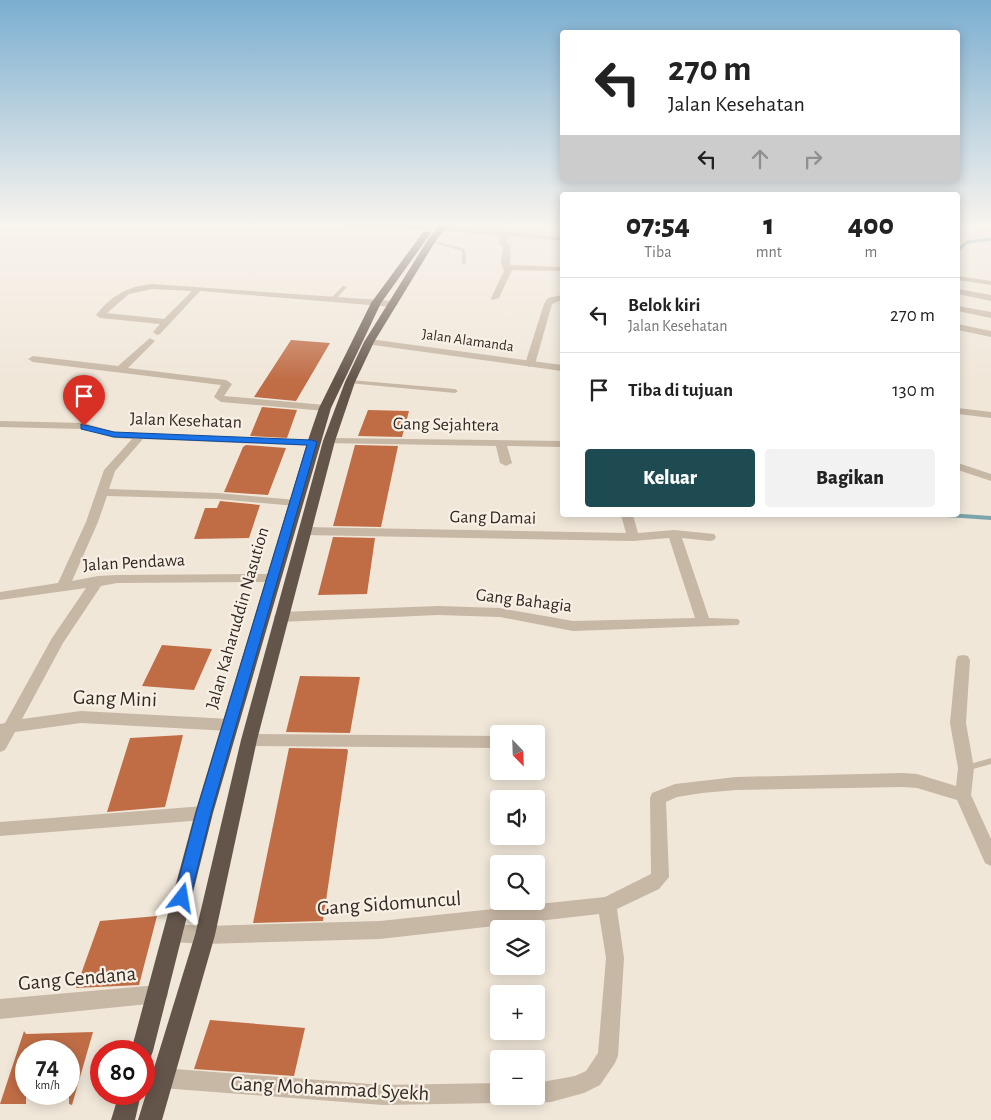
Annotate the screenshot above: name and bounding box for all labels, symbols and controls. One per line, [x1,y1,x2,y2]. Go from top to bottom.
icon: left [585,50,650,115]
text: 270 m [668,52,751,87]
text: Jalan Kesehatan [668,93,805,115]
icon: left [693,145,721,173]
icon: ahead [746,145,774,173]
icon: right [799,145,827,173]
text: 07:54 [626,210,690,240]
text: 1 [763,210,774,240]
text: 400 [848,210,894,240]
text: Tiba [644,244,672,260]
text: mnt [756,244,782,260]
text: m [864,244,877,260]
text: Belok kiri [628,296,700,315]
icon: left [585,301,613,329]
text: 270 m [890,306,935,325]
text: Jalan Kesehatan [628,318,727,334]
street label: Jalan Alamanda [421,327,515,354]
pin [63,375,105,426]
icon: arrive [585,376,613,404]
text: Tiba di tujuan [628,381,733,400]
text: 130 m [892,381,935,400]
icon: arrive [70,382,98,410]
street label: Jalan Kesehatan [130,410,242,432]
street label: Gang Sejahtera [393,415,499,435]
button: Keluar [585,449,755,507]
button: Bagikan [765,449,935,507]
street label: Gang Damai [450,508,536,528]
street label: Jalan Kaharuddin Nasution [203,525,273,711]
street label: Jalan Pendawa [83,551,186,575]
street label: Gang Bahagia [475,586,573,616]
street label: Gang Mini [73,687,157,710]
north arrow [490,725,545,780]
map controls [490,725,545,1105]
button: sound [490,790,545,845]
button: search [490,855,545,910]
position arrow [155,871,207,923]
street label: Gang Sidomuncul [316,888,462,919]
button: layers [490,920,545,975]
street label: Gang Cendana [17,963,137,994]
button: + [490,985,545,1040]
speed limit sign: 80 [90,1040,155,1105]
button: − [490,1050,545,1105]
text: 74 [36,1054,59,1079]
street label: Gang Mohammad Syekh [230,1073,430,1104]
text: km/h [35,1079,60,1091]

